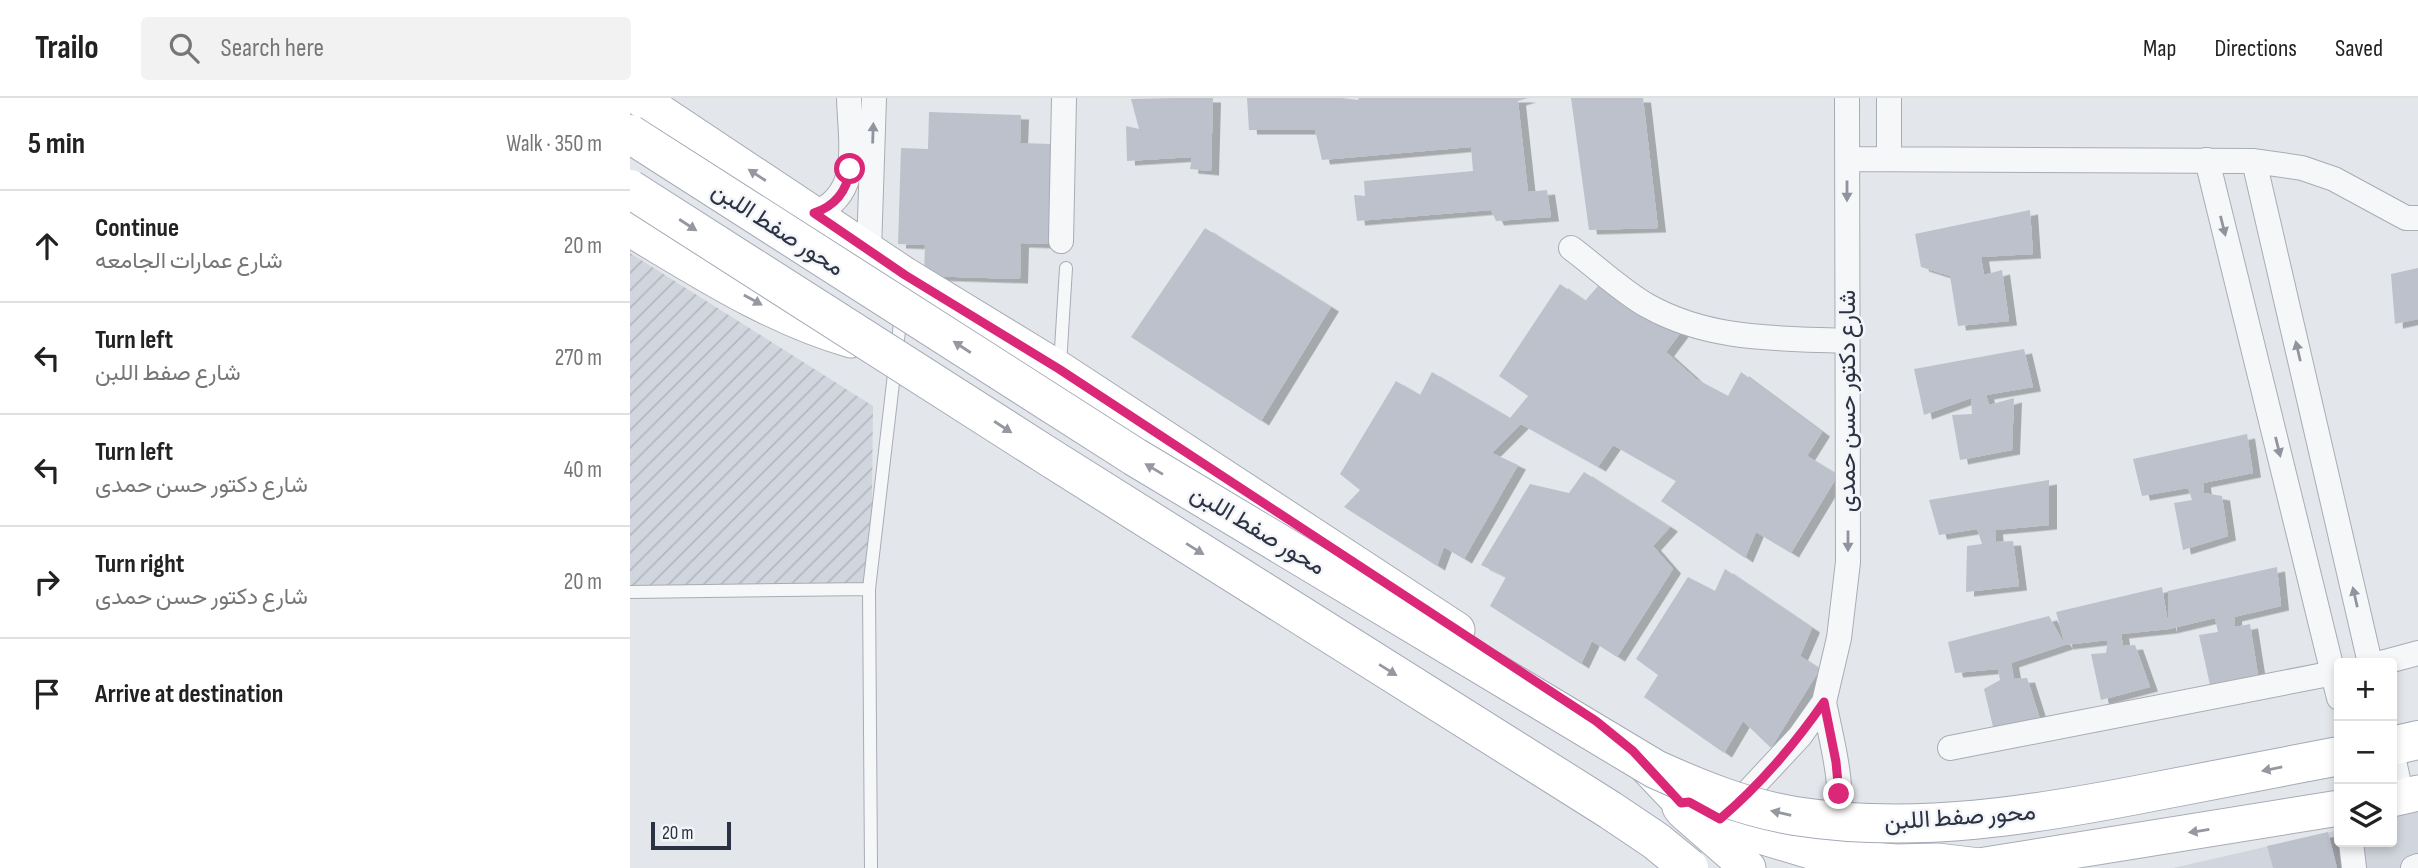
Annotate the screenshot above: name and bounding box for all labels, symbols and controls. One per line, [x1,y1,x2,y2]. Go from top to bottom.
search box [141,17,631,80]
text: Trailo [35,28,99,68]
icon: search [165,29,203,67]
text: Search here [221,33,324,64]
text: Map [2143,34,2176,63]
text: Directions [2214,34,2297,63]
text: Saved [2335,34,2383,63]
one-way arrow [868,121,879,143]
text: 5 min [28,126,85,162]
text: Walk · 350 m [506,130,602,158]
route start [834,153,865,184]
one-way arrow [747,169,766,182]
street label: محور صفط اللبن [706,176,850,282]
one-way arrow [1841,180,1853,202]
text: Continue [95,213,179,244]
one-way arrow [2218,215,2229,237]
one-way arrow [678,219,697,232]
icon: ahead [28,227,66,265]
text: 20 m [564,232,602,260]
text: شارع عمارات الجامعه [95,247,283,275]
street label: شارع دكتور حسن حمدى [1833,290,1863,512]
one-way arrow [743,294,762,306]
text: Turn left [95,325,173,356]
icon: left [28,339,66,377]
one-way arrow [952,340,972,353]
one-way arrow [2292,340,2303,362]
text: 270 m [555,344,602,372]
text: شارع صفط اللبن [95,359,241,387]
one-way arrow [994,420,1012,434]
one-way arrow [2273,436,2284,458]
text: Turn left [95,437,173,468]
icon: left [28,451,66,489]
text: 40 m [564,456,602,484]
one-way arrow [1145,462,1164,475]
text: شارع دكتور حسن حمدى [95,471,308,499]
street label: محور صفط اللبن [1185,478,1331,582]
one-way arrow [1842,530,1854,552]
one-way arrow [1186,542,1205,555]
text: Turn right [95,549,184,580]
icon: right [28,563,66,601]
text: 20 m [564,568,602,596]
text: شارع دكتور حسن حمدى [95,583,308,611]
one-way arrow [2349,586,2360,608]
map controls [2334,658,2397,847]
button: + [2334,658,2397,721]
one-way arrow [1378,663,1398,676]
icon: arrive [28,675,66,713]
text: Arrive at destination [95,679,283,710]
button: − [2334,721,2397,784]
one-way arrow [2261,764,2283,775]
route end [1823,778,1854,809]
button: layers [2334,784,2397,847]
street label: محور صفط اللبن [1883,797,2037,837]
one-way arrow [1770,807,1792,818]
scale bar [651,819,732,851]
text: 20 m [662,822,694,845]
one-way arrow [2188,825,2210,836]

